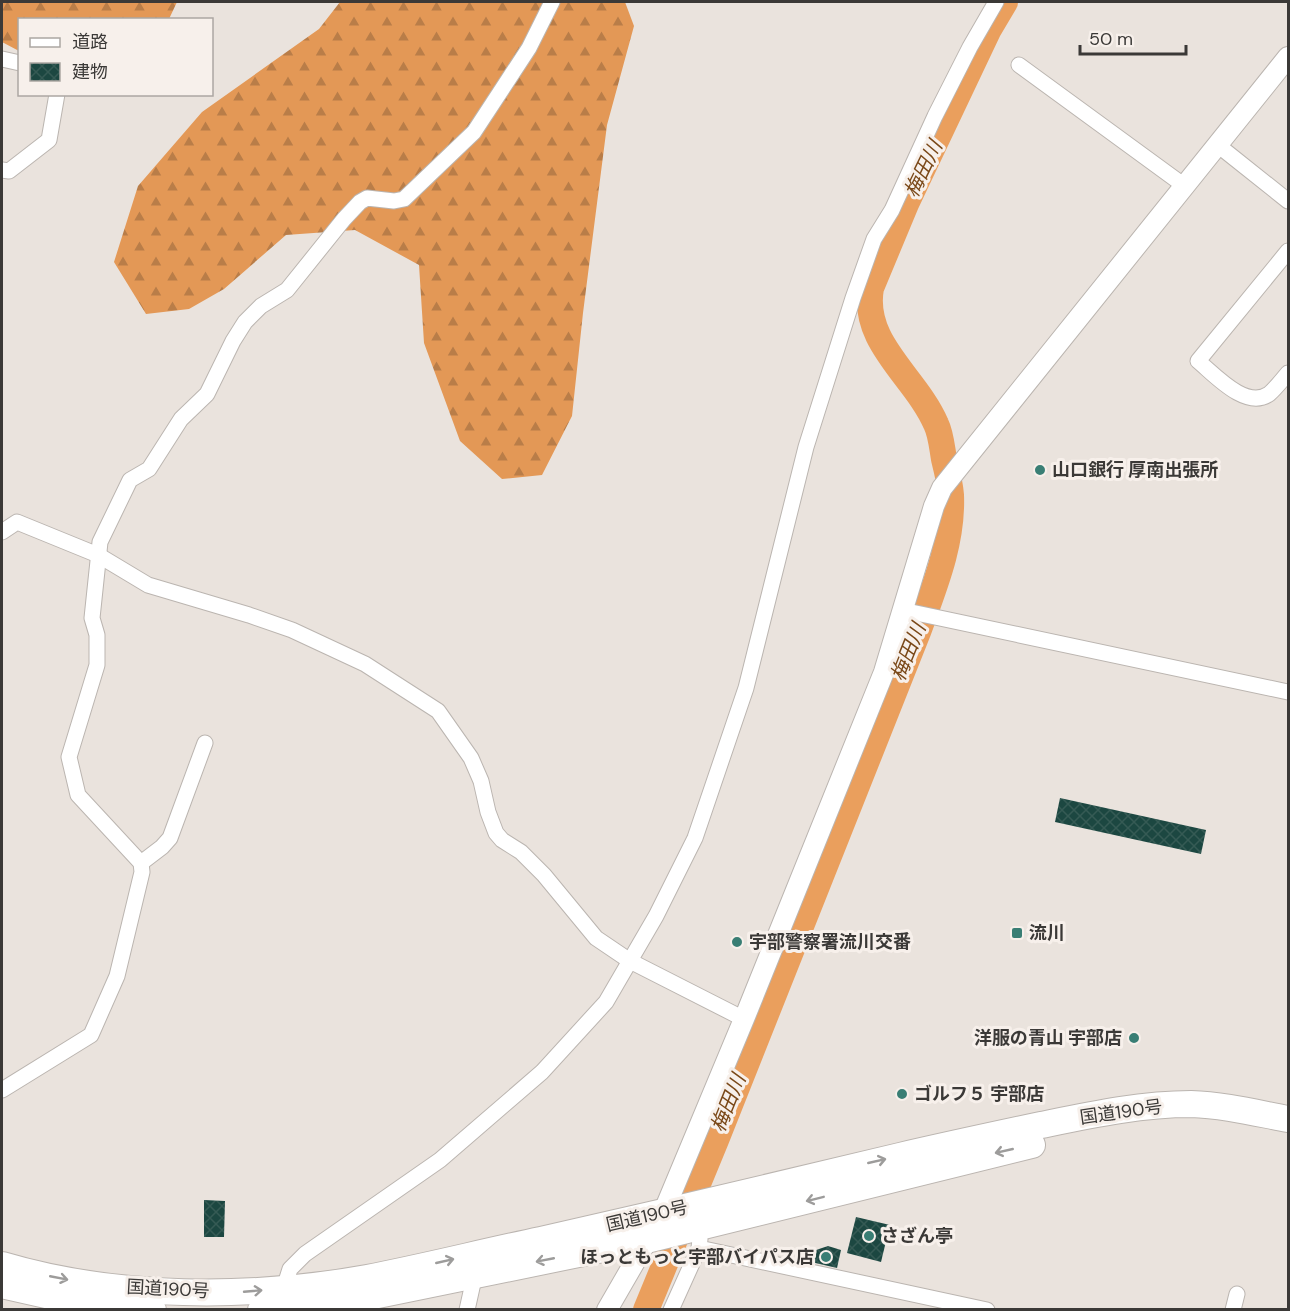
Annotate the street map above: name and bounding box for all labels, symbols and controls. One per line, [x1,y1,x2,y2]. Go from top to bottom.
legend [18,18,213,96]
scale bar [1080,18,1186,56]
text: 50 m [1089,27,1133,51]
text: 道路 [72,30,108,54]
text: 建物 [72,60,108,84]
water label: 梅田川 [898,135,949,202]
place label: 山口銀行 厚南出張所 [1052,458,1218,482]
marker: 山口銀行 厚南出張所 [1033,463,1047,477]
water label: 梅田川 [885,617,932,685]
place label: 流川 [1029,921,1065,945]
marker: 流川 [1010,926,1024,940]
place label: 宇部警察署流川交番 [749,930,911,954]
marker: 宇部警察署流川交番 [730,935,744,949]
place label: 洋服の青山 宇部店 [974,1026,1122,1050]
marker: 洋服の青山 宇部店 [1127,1031,1141,1045]
water label: 梅田川 [705,1068,752,1136]
place label: ゴルフ５ 宇部店 [914,1082,1044,1106]
marker: ゴルフ５ 宇部店 [895,1087,909,1101]
street label: 国道190号 [1078,1094,1164,1130]
one-way arrow [994,1146,1014,1157]
one-way arrow [867,1155,886,1167]
one-way arrow [805,1193,824,1205]
street label: 国道190号 [604,1195,690,1237]
place label: さざん亭 [881,1224,953,1248]
marker: さざん亭 [862,1229,876,1243]
place label: ほっともっと宇部バイパス店 [580,1245,814,1269]
marker: ほっともっと宇部バイパス店 [819,1250,833,1264]
one-way arrow [435,1255,454,1266]
one-way arrow [536,1255,556,1266]
one-way arrow [48,1273,68,1284]
street label: 国道190号 [126,1275,210,1303]
one-way arrow [242,1285,262,1296]

